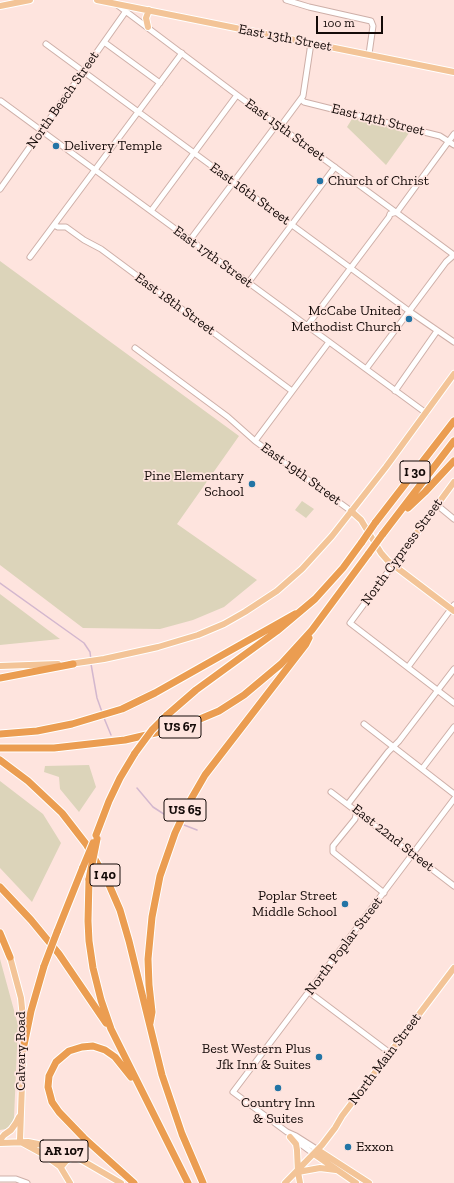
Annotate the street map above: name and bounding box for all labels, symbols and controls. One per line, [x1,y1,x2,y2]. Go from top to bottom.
scale bar [318,8,385,34]
text: 100 m [323,16,355,30]
street label: East 13th Street [237,21,333,55]
street label: North Beech Street [23,48,103,152]
street label: East 15th Street [242,95,328,165]
street label: East 14th Street [330,100,426,140]
place label: Delivery Temple [64,138,162,154]
marker: Delivery Temple [51,141,61,151]
street label: East 16th Street [206,159,294,229]
place label: Church of Christ [328,173,429,189]
marker: Church of Christ [315,176,325,186]
street label: East 17th Street [170,222,256,292]
street label: East 18th Street [131,269,219,339]
place label: McCabe United Methodist Church [291,303,401,336]
marker: McCabe United Methodist Church [404,314,414,324]
street label: East 19th Street [257,439,345,509]
road number: I 30 [400,461,430,483]
place label: Pine Elementary School [144,468,244,500]
marker: Pine Elementary School [247,479,257,489]
street label: North Cypress Street [358,495,446,609]
road number: US 67 [159,716,201,738]
road number: US 65 [164,799,206,821]
street label: East 22nd Street [349,801,437,875]
road number: I 40 [90,864,120,886]
place label: Poplar Street Middle School [252,888,337,920]
street label: North Poplar Street [302,894,386,998]
marker: Poplar Street Middle School [340,899,350,909]
street label: North Main Street [345,1010,425,1108]
street label: Calvary Road [13,1011,29,1091]
place label: Best Western Plus Jfk Inn & Suites [202,1041,311,1074]
marker: Best Western Plus Jfk Inn & Suites [314,1052,324,1062]
marker: Country Inn & Suites [273,1083,283,1093]
place label: Country Inn & Suites [241,1095,315,1128]
place label: Exxon [356,1139,394,1155]
road number: AR 107 [40,1140,88,1162]
marker: Exxon [343,1142,353,1152]

